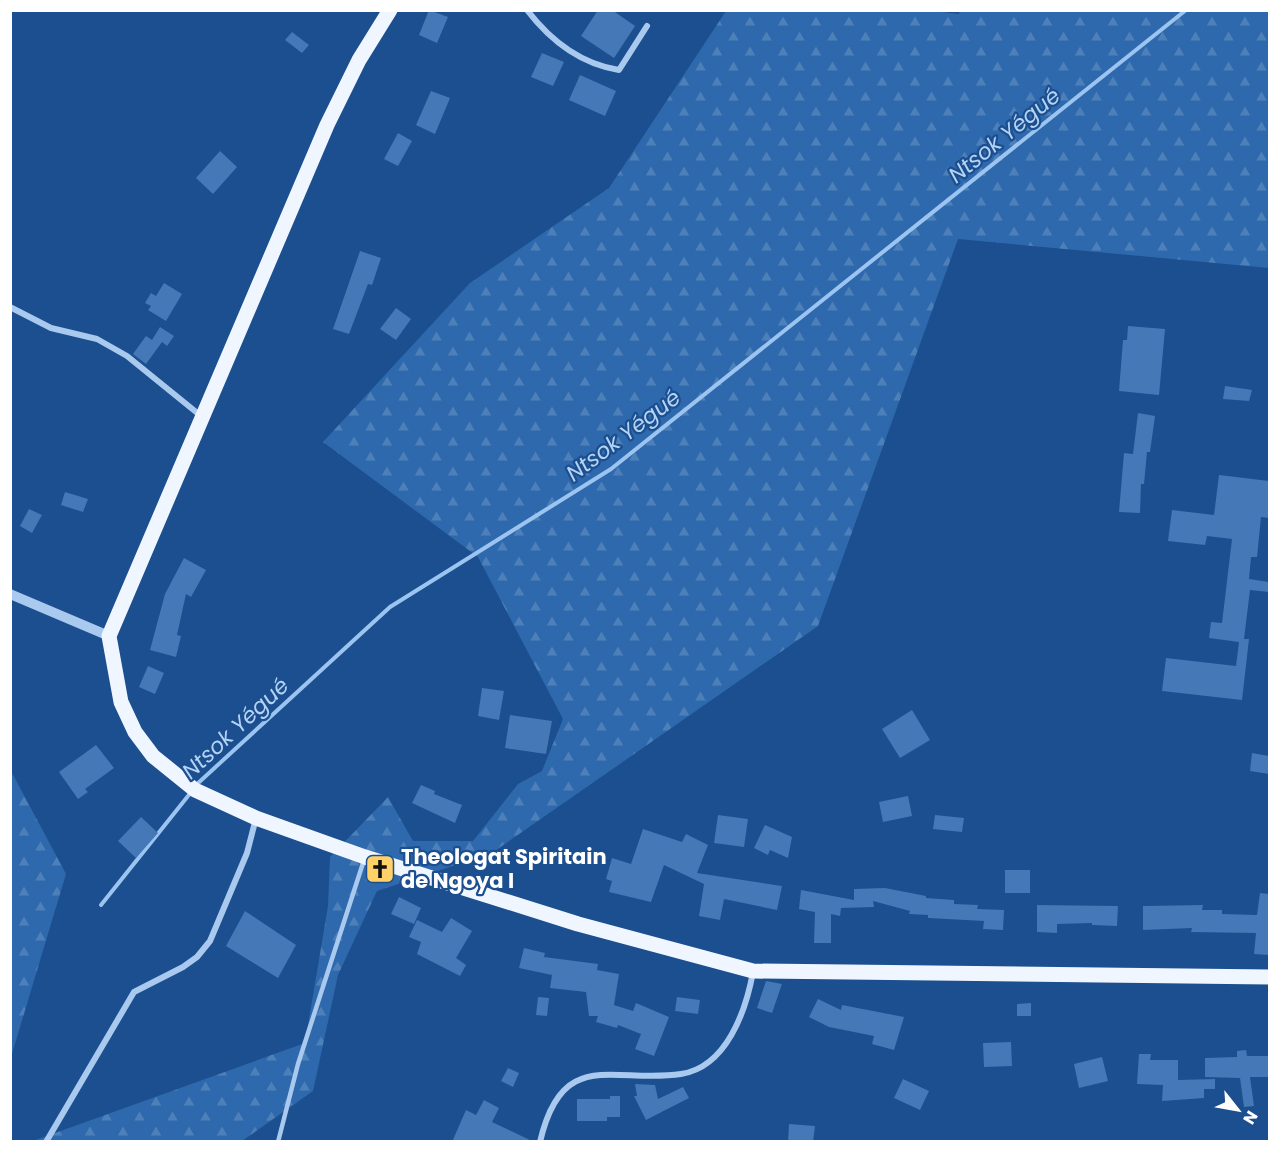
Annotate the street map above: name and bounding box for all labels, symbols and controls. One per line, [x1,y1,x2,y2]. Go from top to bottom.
water label: Ntsok Yégué [942,81,1067,190]
water label: Ntsok Yégué [560,382,687,489]
water label: Ntsok Yégué [175,671,296,786]
place label: Theologat Spiritain de Ngoya I [401,842,607,895]
church icon: Theologat Spiritain de Ngoya I [364,853,396,885]
north arrow [1208,1080,1268,1140]
text: N [1237,1106,1263,1129]

